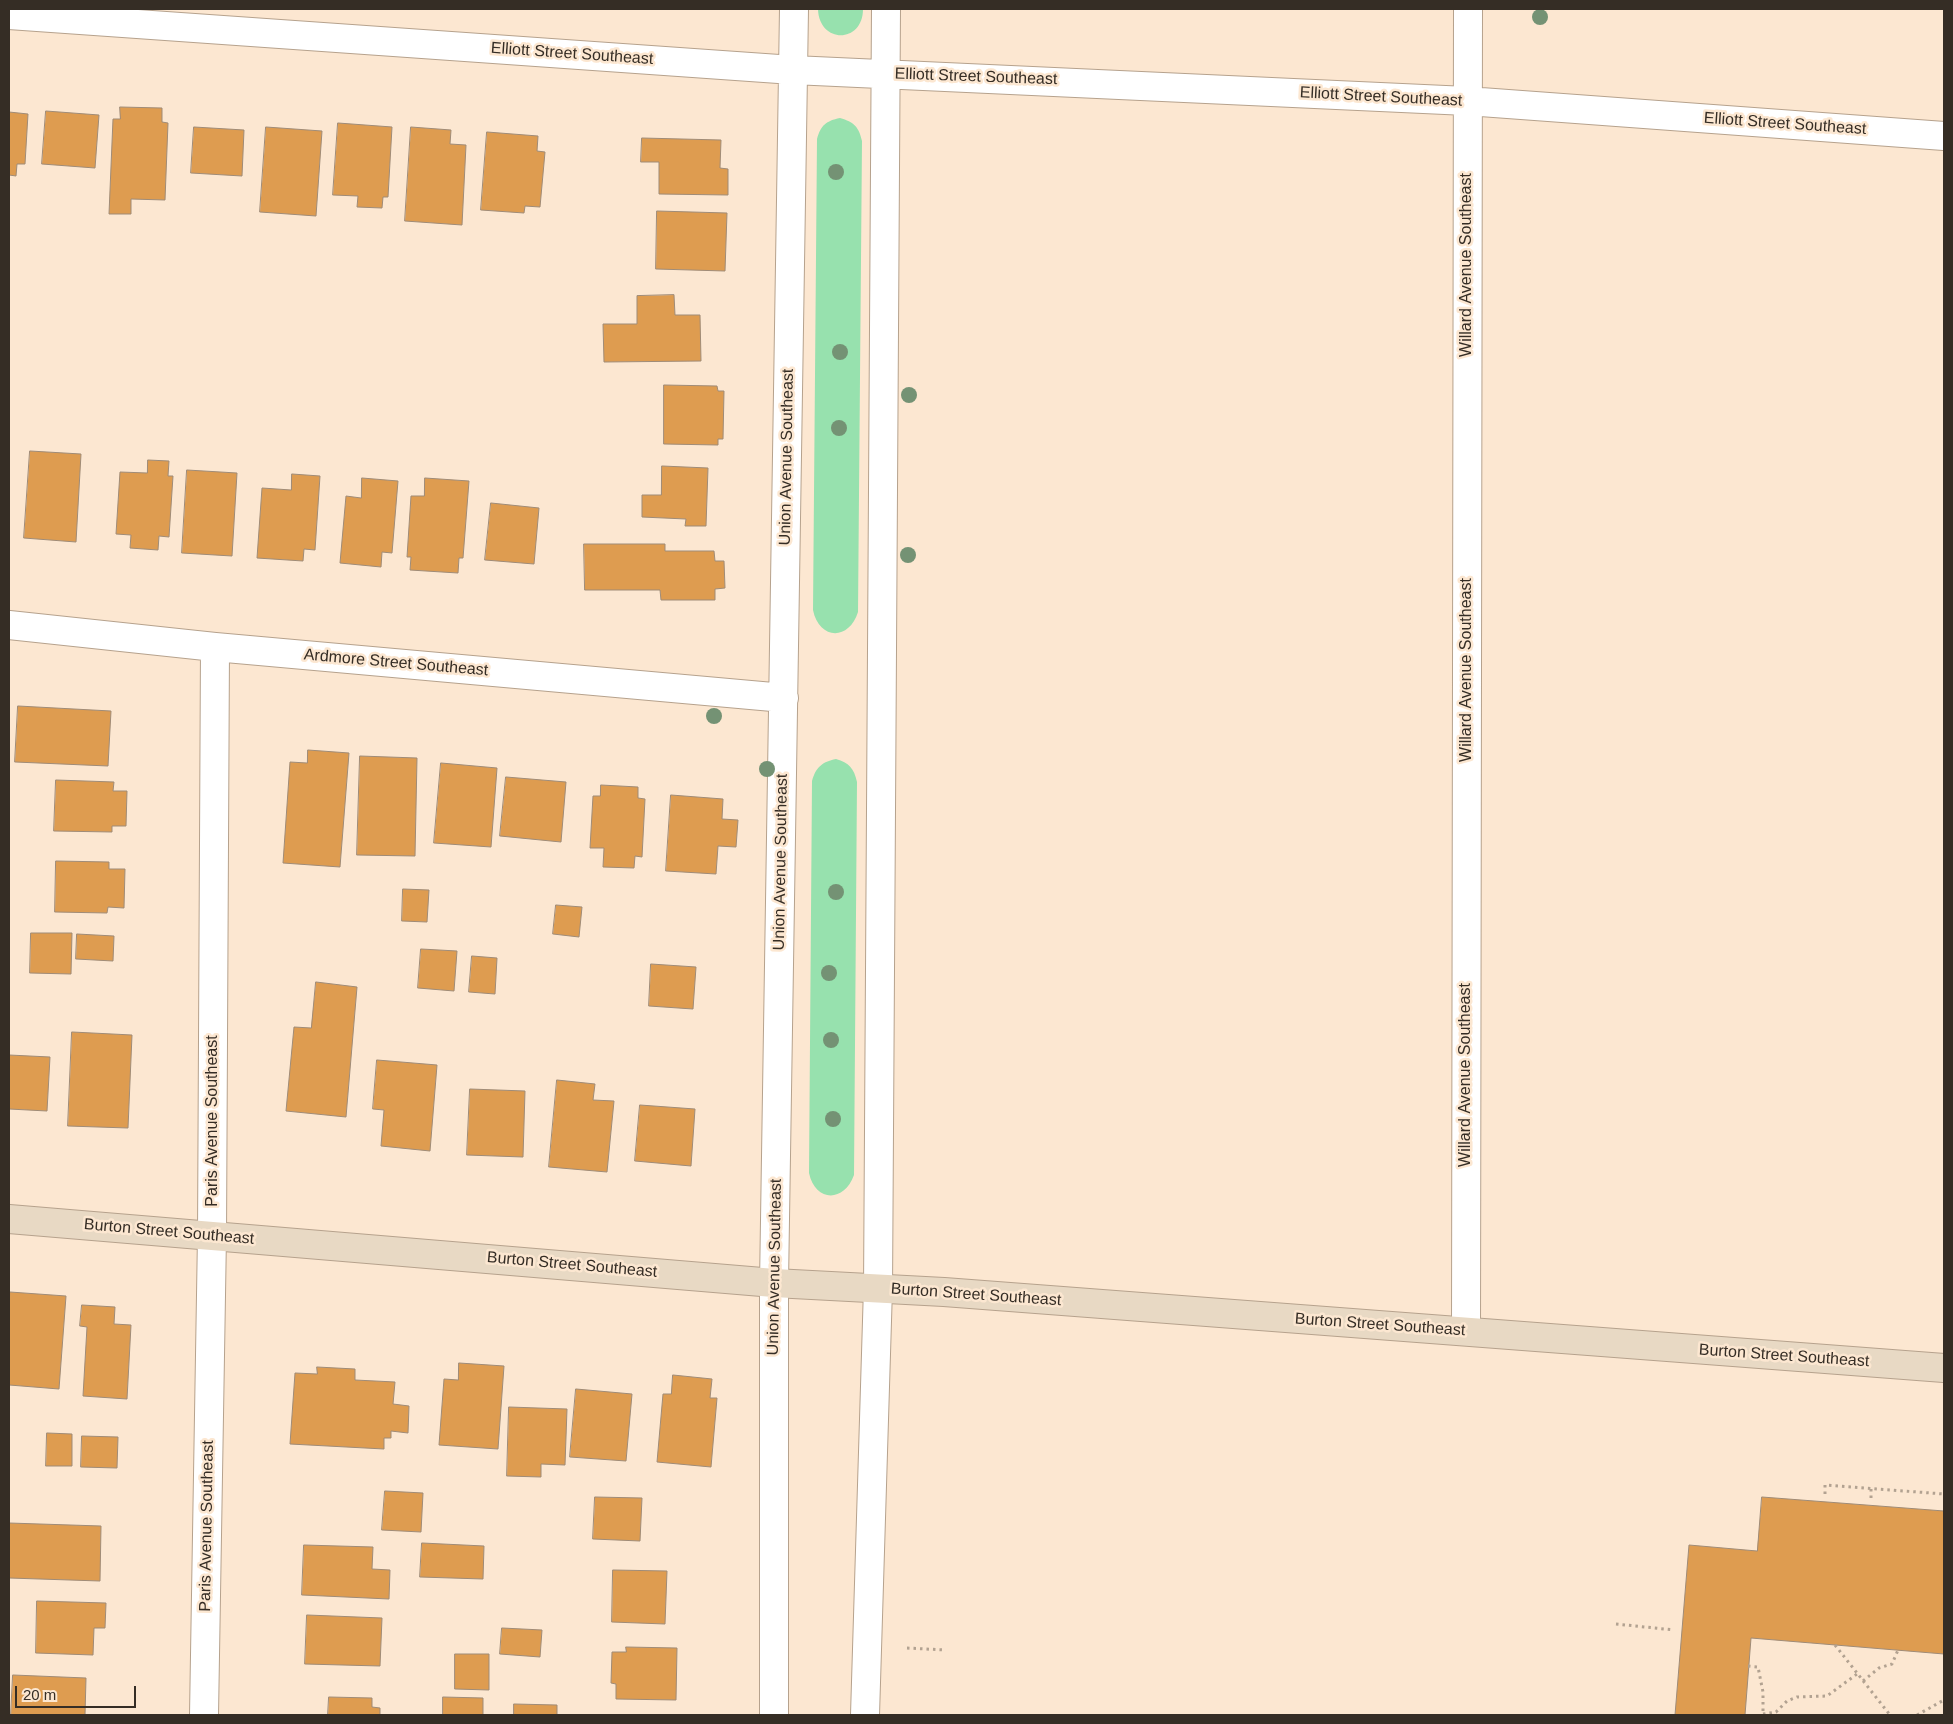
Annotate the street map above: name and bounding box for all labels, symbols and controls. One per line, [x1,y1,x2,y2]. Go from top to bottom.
street label: Elliott Street Southeast [490,39,654,69]
street label: Elliott Street Southeast [894,65,1058,89]
street label: Elliott Street Southeast [1299,83,1463,111]
street label: Elliott Street Southeast [1703,109,1867,139]
street label: Willard Avenue Southeast [1457,173,1477,357]
street label: Union Avenue Southeast [776,368,798,546]
street label: Willard Avenue Southeast [1457,578,1477,762]
street label: Ardmore Street Southeast [303,645,489,681]
street label: Union Avenue Southeast [770,773,792,951]
street label: Willard Avenue Southeast [1456,983,1476,1167]
street label: Paris Avenue Southeast [203,1035,223,1207]
street label: Union Avenue Southeast [764,1178,786,1356]
street label: Burton Street Southeast [83,1215,255,1249]
street label: Burton Street Southeast [486,1248,658,1282]
street label: Burton Street Southeast [890,1279,1062,1311]
street label: Burton Street Southeast [1294,1309,1466,1341]
street label: Burton Street Southeast [1698,1340,1870,1372]
street label: Paris Avenue Southeast [196,1440,218,1612]
scale bar [18,1676,139,1708]
text: 20 m [23,1686,56,1703]

